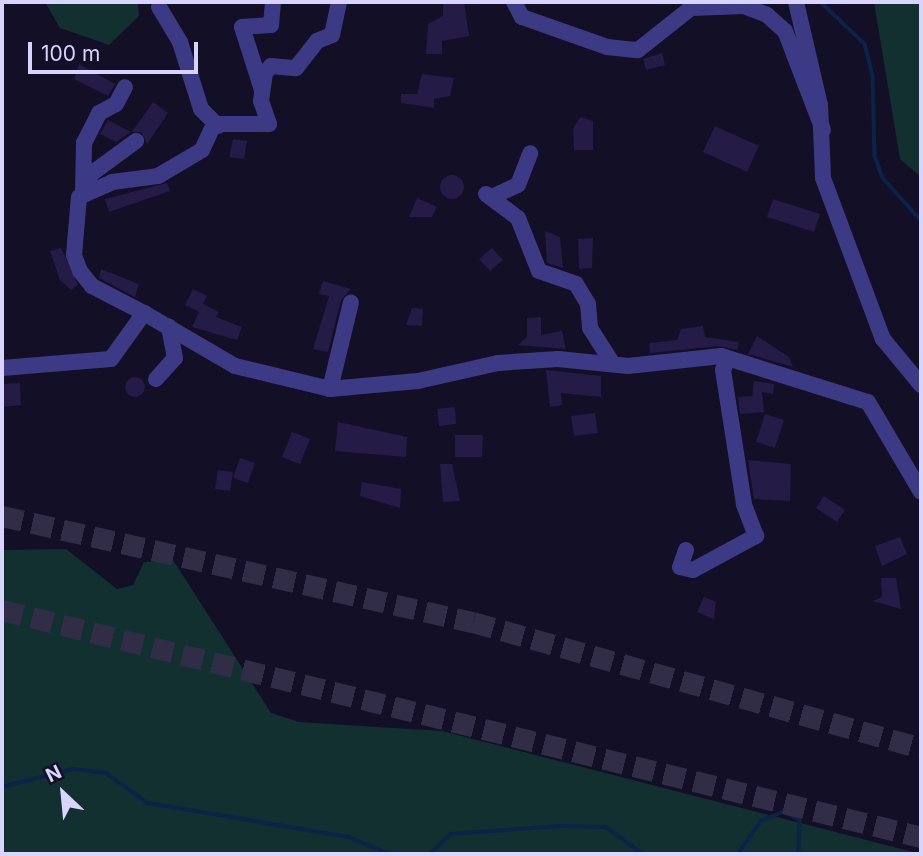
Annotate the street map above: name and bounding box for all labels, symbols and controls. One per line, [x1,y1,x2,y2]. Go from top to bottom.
scale bar [32,28,201,72]
text: 100 m [41,41,100,66]
north arrow [28,758,98,828]
text: N [42,760,65,787]

